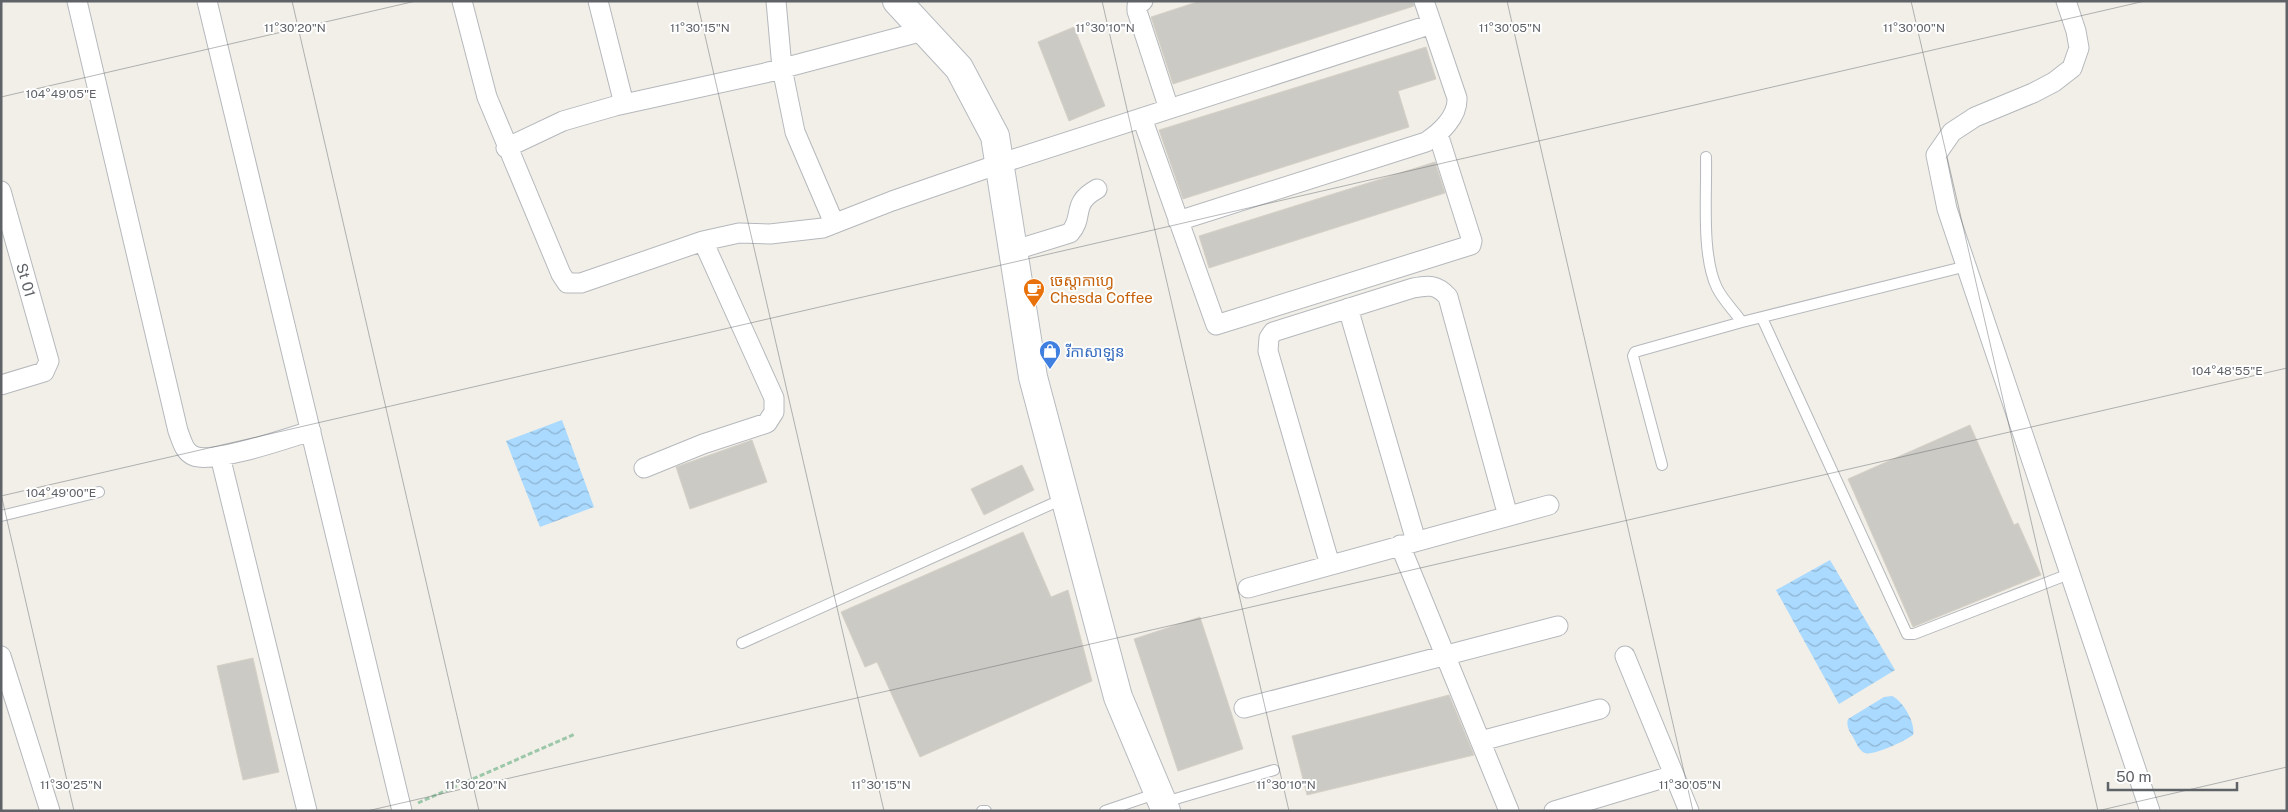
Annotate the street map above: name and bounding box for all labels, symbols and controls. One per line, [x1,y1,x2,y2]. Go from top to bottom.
text: 11°30'20"N [264,21,326,35]
text: 11°30'15"N [670,21,730,35]
text: 11°30'10"N [1075,21,1135,35]
text: 11°30'05"N [1479,21,1541,35]
text: 11°30'00"N [1883,21,1945,35]
text: 104°49'05"E [26,87,96,101]
street label: St 01 [13,261,39,299]
place label: ចេស្ដាកាហ្វេ Chesda Coffee [1050,272,1153,306]
cafe icon: ចេស្ដាកាហ្វេ Chesda Coffee [1022,277,1046,308]
shop icon: រីកាសាឡន [1038,339,1062,370]
place label: រីកាសាឡន [1065,343,1125,361]
text: 104°48'55"E [2191,364,2263,378]
text: 104°49'00"E [26,486,96,500]
scale bar [2108,760,2237,792]
text: 50 m [2116,768,2151,785]
text: 11°30'25"N [40,778,102,792]
text: 11°30'20"N [445,778,507,792]
text: 11°30'15"N [851,778,911,792]
text: 11°30'10"N [1256,778,1316,792]
text: 11°30'05"N [1659,778,1721,792]

